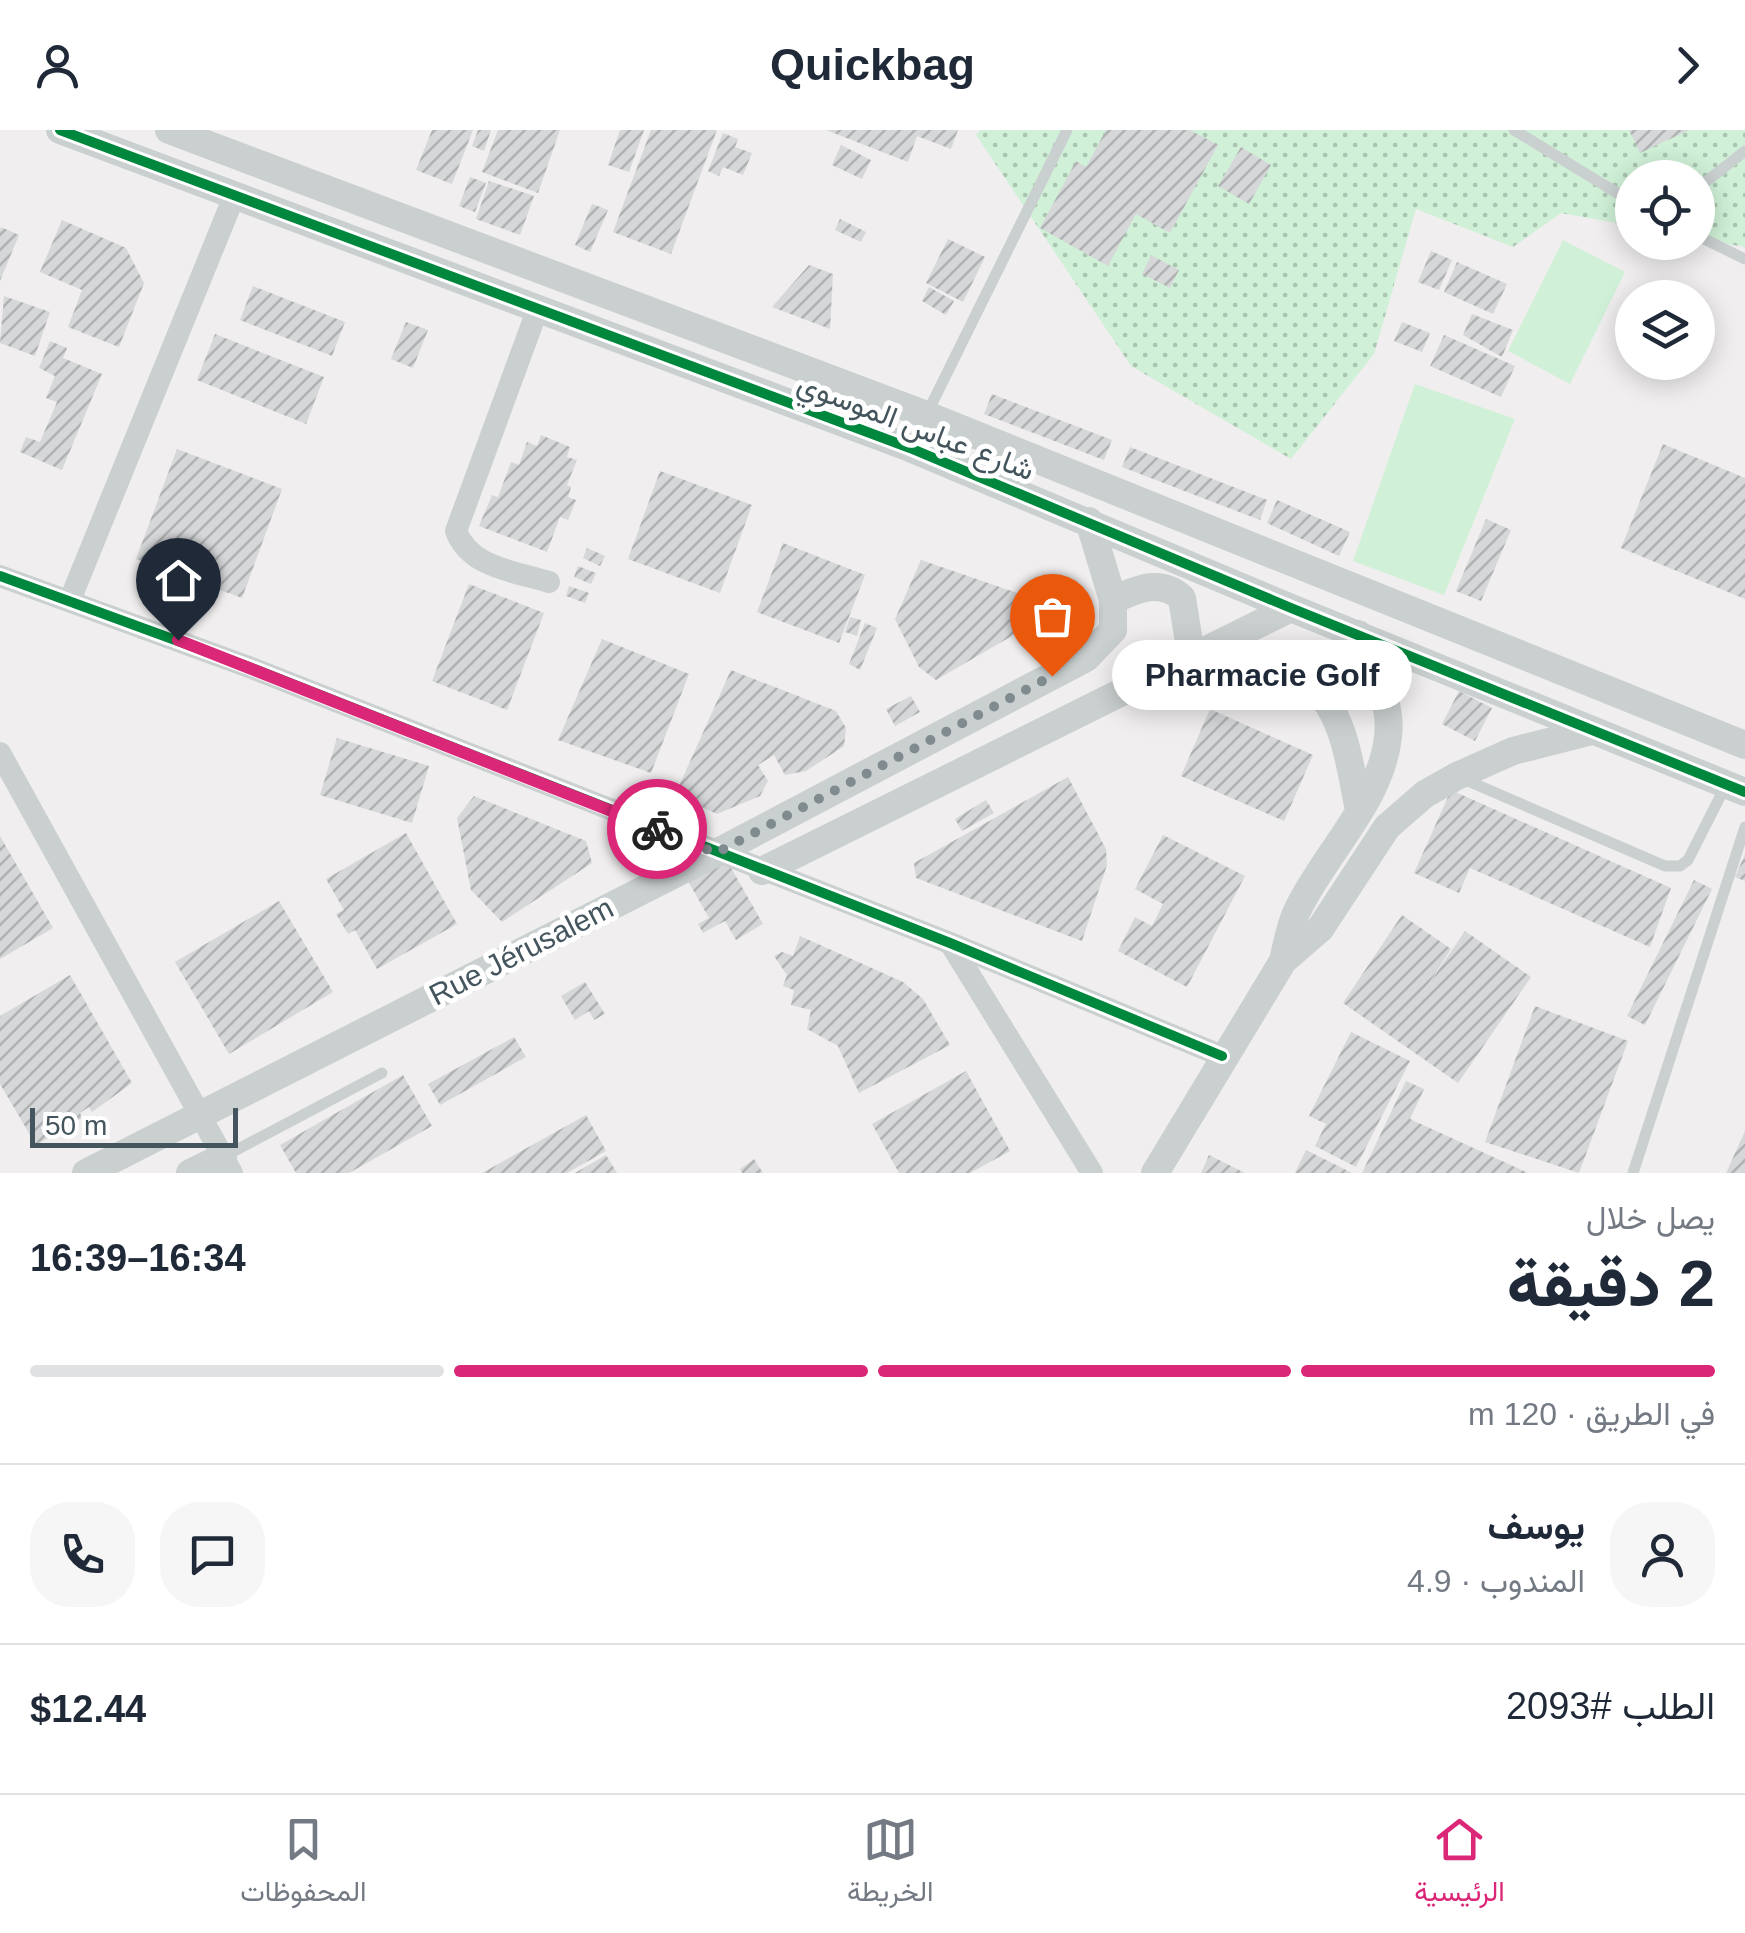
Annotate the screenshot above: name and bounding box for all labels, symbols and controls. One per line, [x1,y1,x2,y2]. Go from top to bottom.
icon: person [30,38,85,93]
icon: forward [1660,38,1715,93]
text: Quickbag [770,39,975,90]
map controls [1615,160,1715,380]
button: locate [1615,160,1715,260]
button: layers [1615,280,1715,380]
street label: شارع عباس الموسوي [790,366,1039,494]
pin [136,538,221,641]
icon: home [151,553,206,608]
pin [1010,574,1095,677]
icon: bag [1025,589,1080,644]
callout: Pharmacie Golf [1112,641,1412,711]
text: Pharmacie Golf [1145,657,1379,693]
courier [607,779,707,879]
icon: bike [630,802,685,857]
street label: Rue Jérusalem [424,890,618,1012]
scale bar [30,1103,238,1148]
text: 50 m [45,1110,107,1141]
text: يصل خلال [1586,1200,1715,1236]
text: 16:34–16:39 [30,1237,246,1279]
text: 2 دقيقة [1507,1247,1715,1320]
text: في الطريق · 120 m [1468,1396,1715,1432]
button: phone [30,1502,135,1607]
button: chat [160,1502,265,1607]
button: person [1610,1502,1715,1607]
text: يوسف [1488,1505,1585,1547]
text: المندوب · 4.9 [1407,1563,1585,1599]
text: الطلب #2093 [1506,1685,1715,1727]
text: $12.44 [30,1688,146,1730]
tab: المحفوظات [240,1812,366,1916]
tab: الخريطة [847,1812,934,1916]
tab: الرئيسية [1414,1812,1505,1916]

